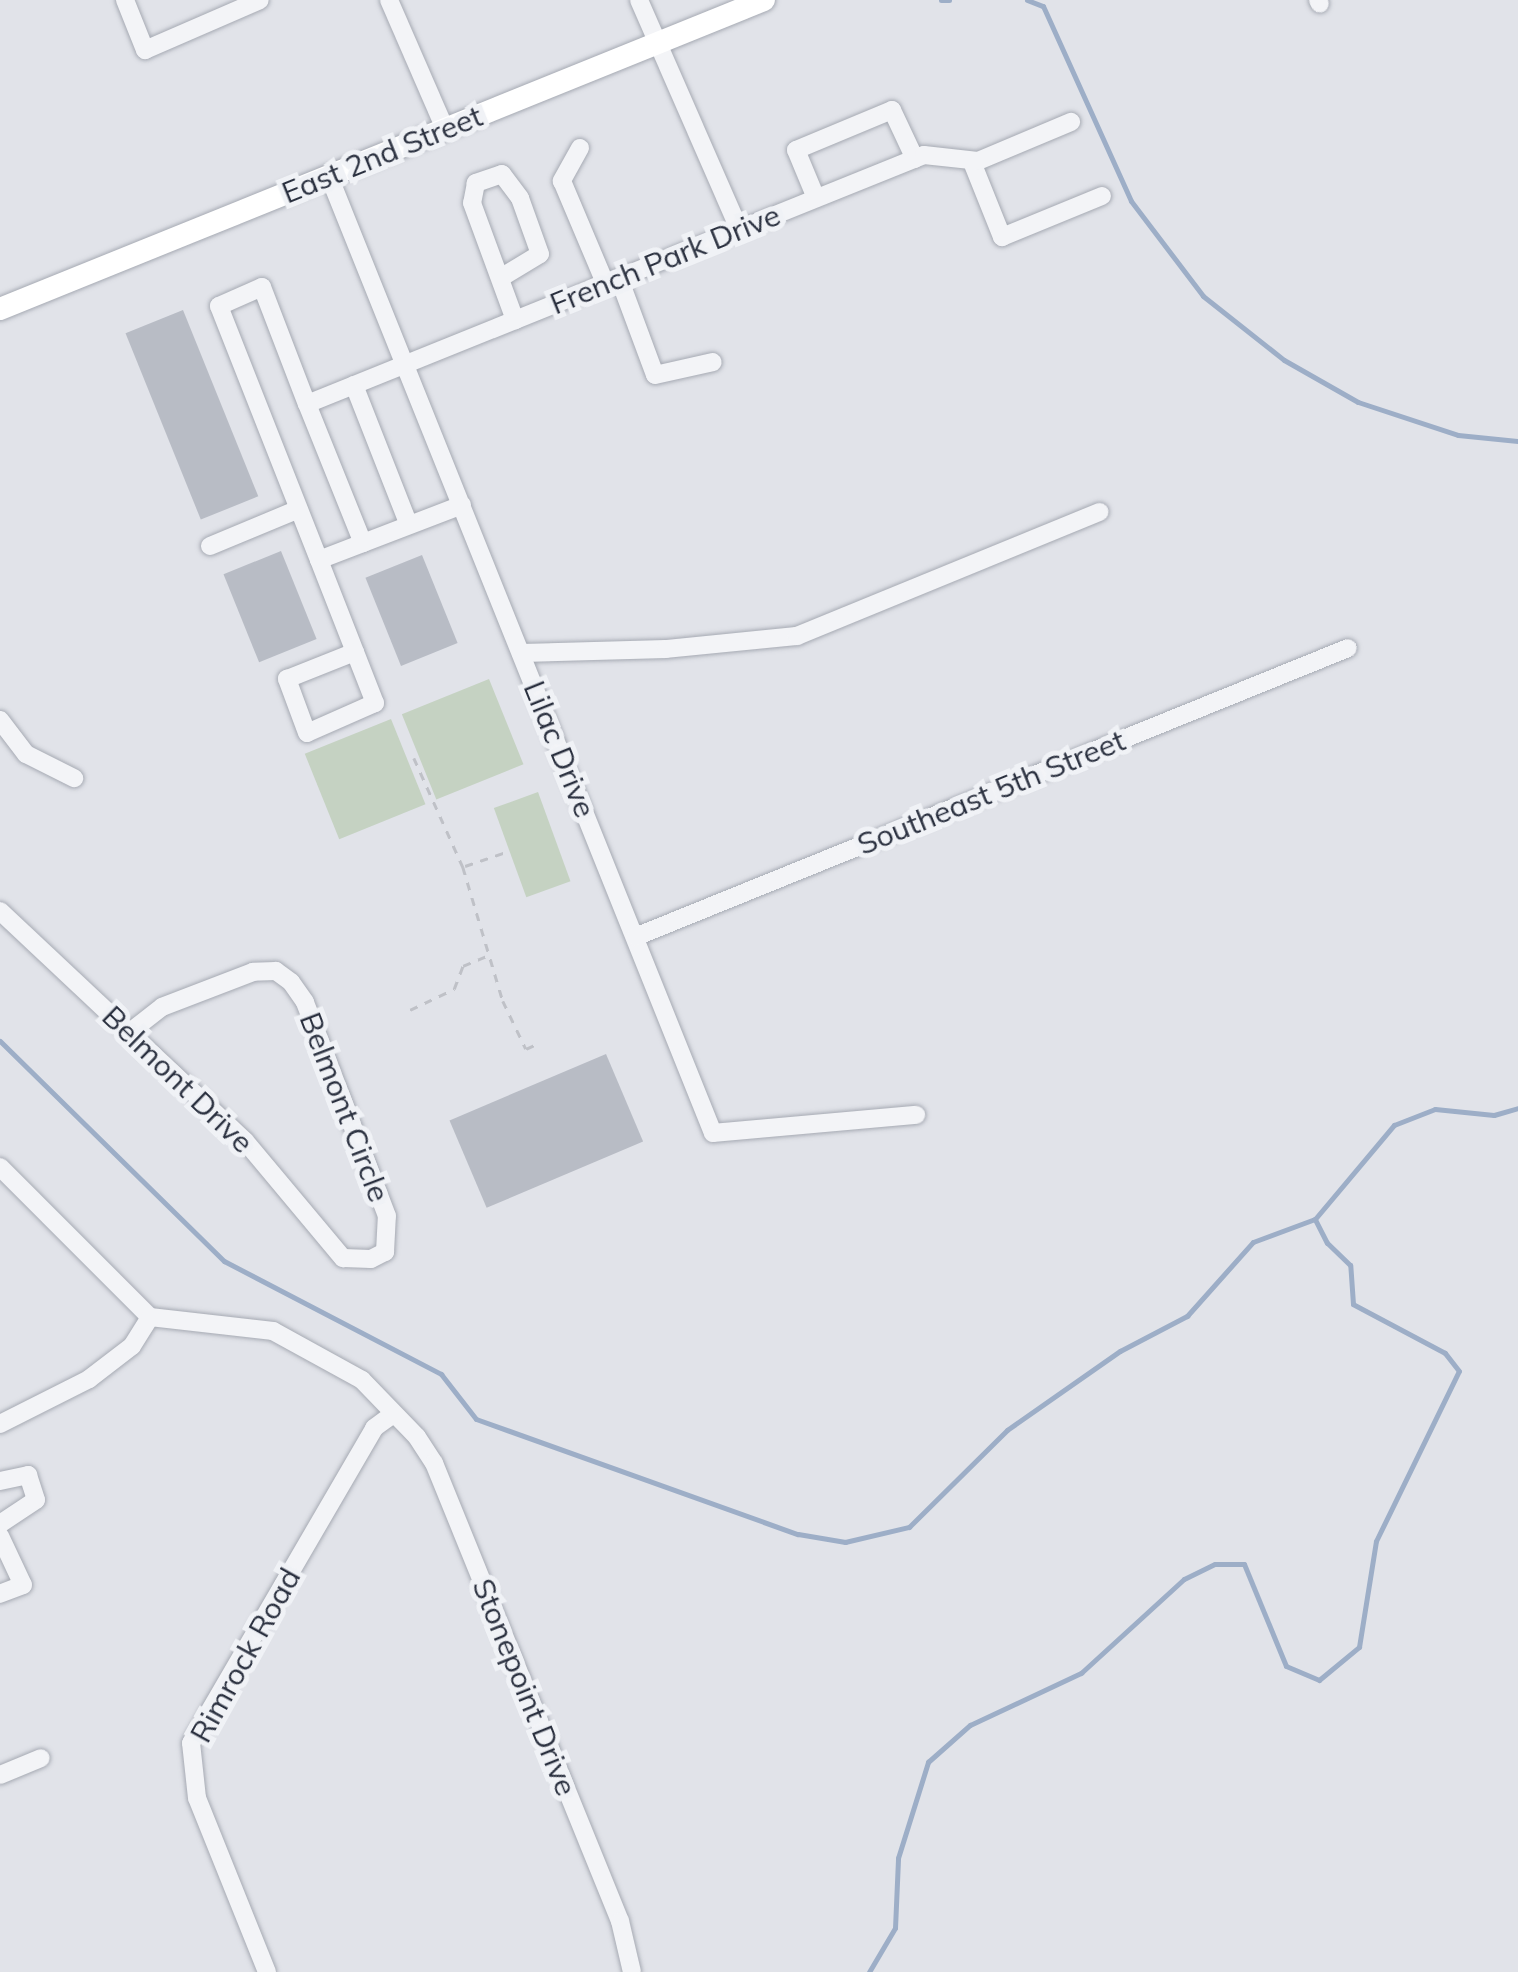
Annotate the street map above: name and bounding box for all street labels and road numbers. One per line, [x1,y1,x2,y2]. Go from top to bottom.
street label: East 2nd Street [277,97,487,211]
street label: French Park Drive [545,196,785,322]
street label: Lilac Drive [516,676,604,822]
street label: Southeast 5th Street [852,722,1130,862]
street label: Belmont Drive [95,998,261,1160]
street label: Belmont Circle [292,1007,398,1207]
street label: Rimrock Road [182,1562,308,1748]
street label: Stonepoint Drive [465,1573,585,1801]

